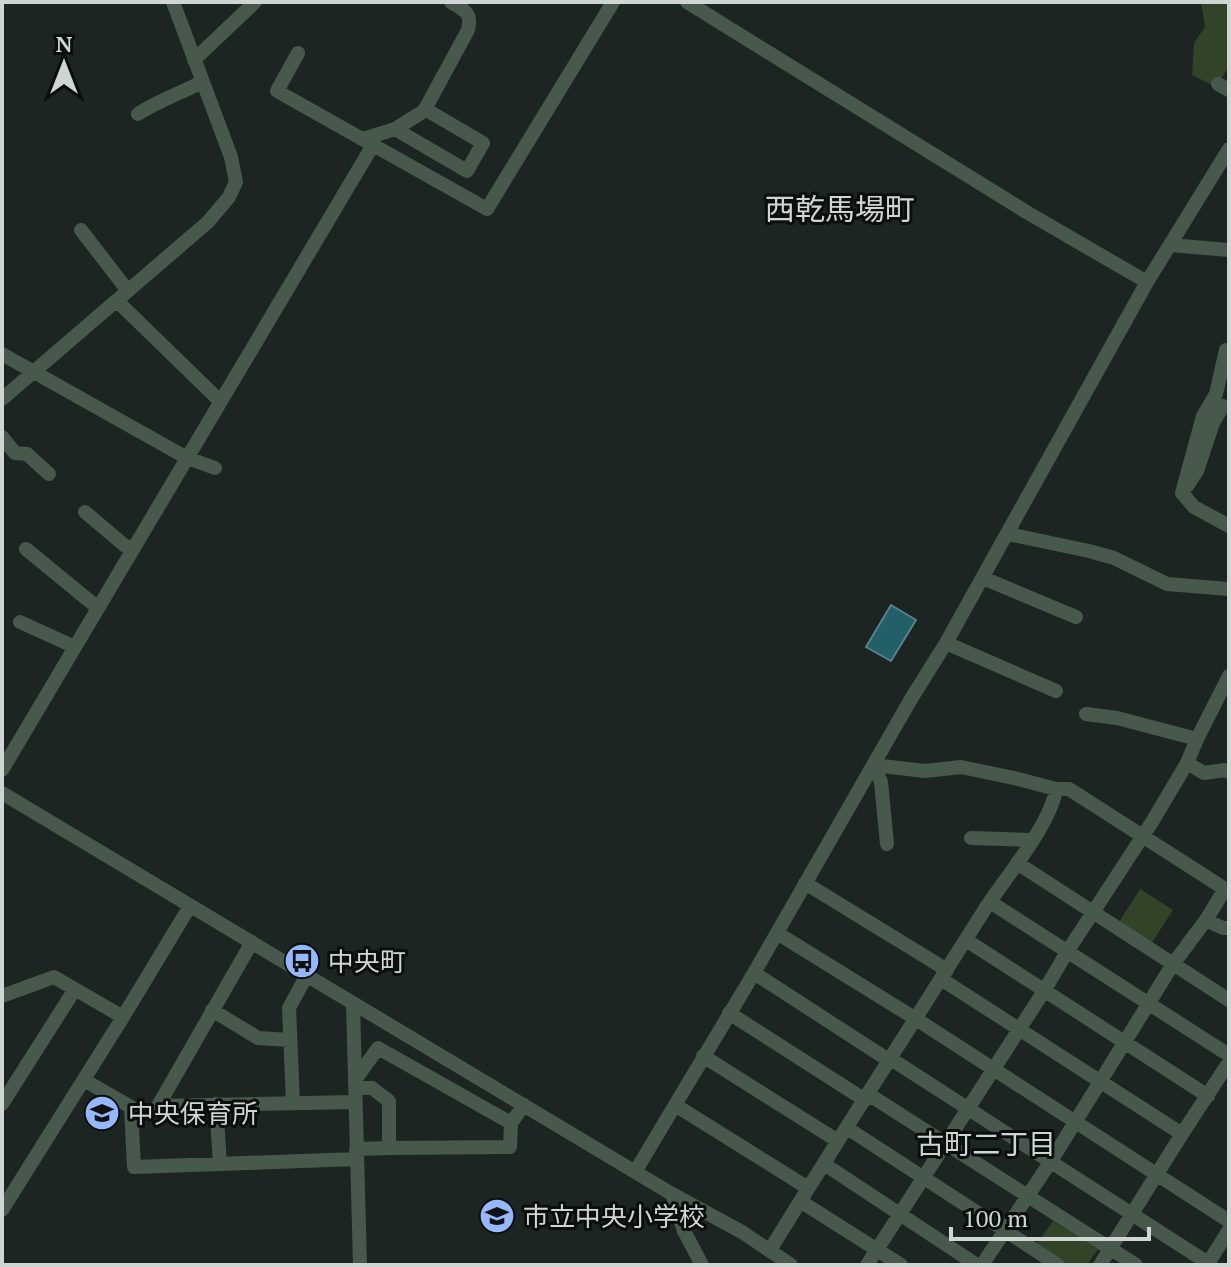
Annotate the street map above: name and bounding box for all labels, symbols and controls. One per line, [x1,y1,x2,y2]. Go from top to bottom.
north arrow [24,24,104,104]
text: N [56,29,73,58]
district label: 西乾馬場町 [765,189,915,229]
bus stop icon: 中央町 [283,942,321,980]
place label: 中央町 [328,944,406,978]
school or university icon: 中央保育所 [83,1094,121,1132]
place label: 中央保育所 [128,1096,258,1130]
district label: 古町二丁目 [916,1125,1056,1162]
scale bar [951,1191,1149,1241]
school or university icon: 市立中央小学校 [478,1197,516,1235]
place label: 市立中央小学校 [523,1199,705,1233]
text: 100 m [963,1202,1028,1234]

